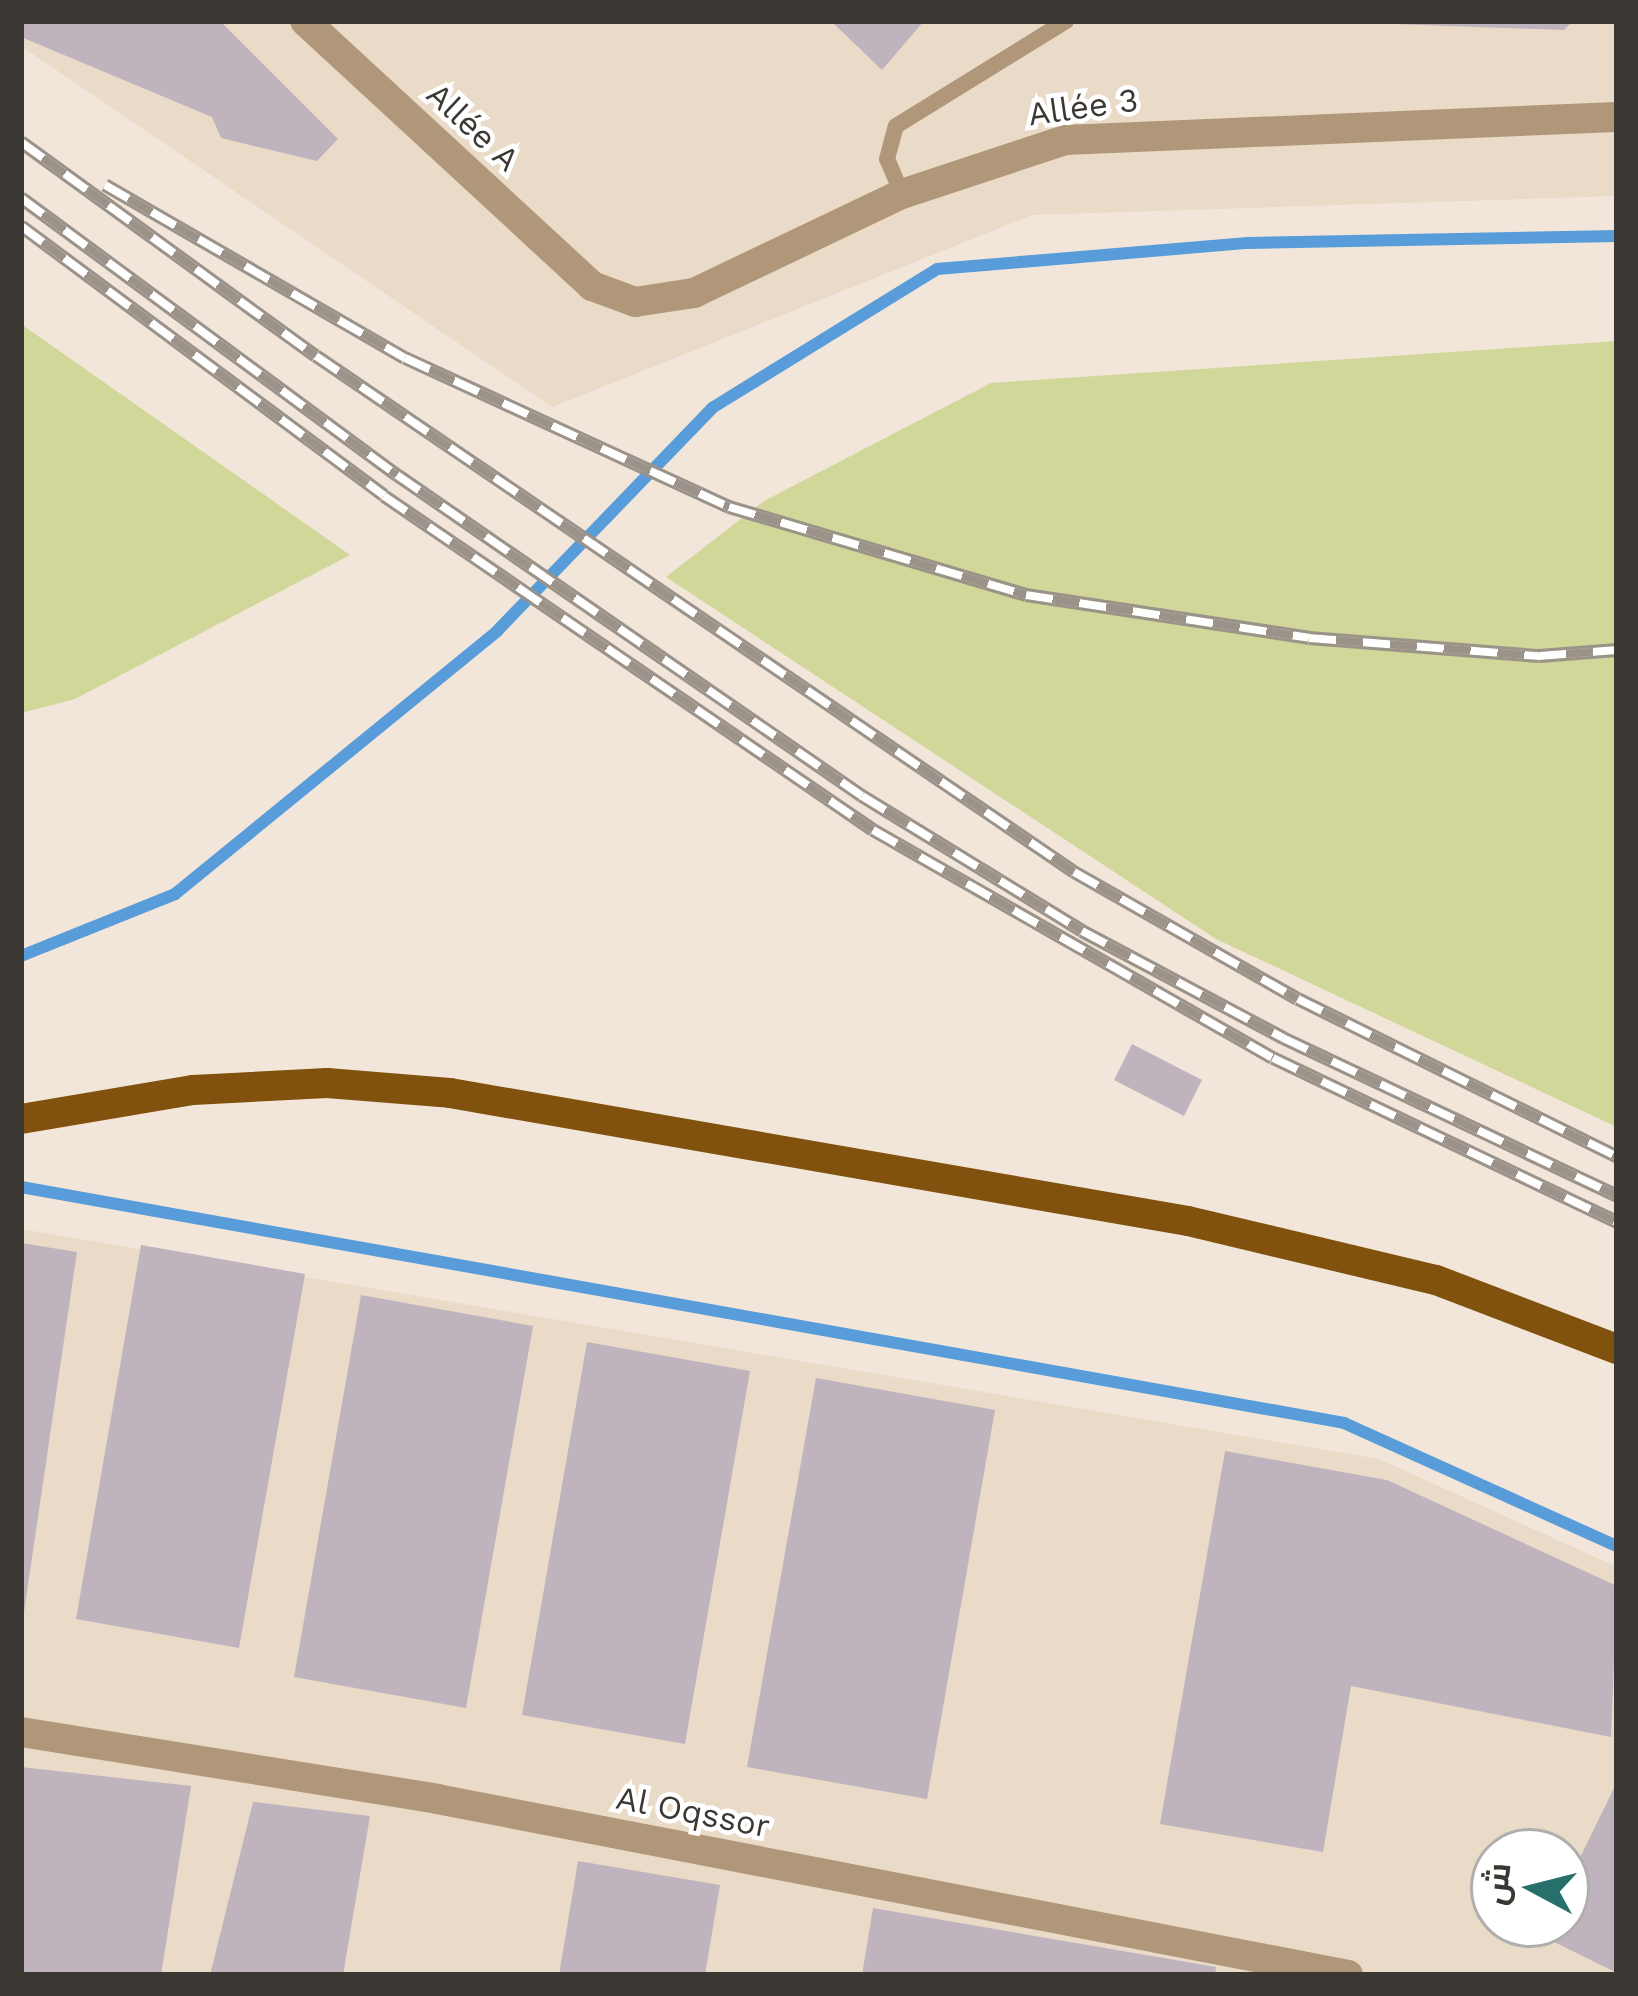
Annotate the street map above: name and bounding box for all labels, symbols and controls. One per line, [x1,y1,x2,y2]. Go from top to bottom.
street label: Allée A [418,74,528,180]
street label: Allée 3 [1026,80,1140,134]
street label: Al Oqssor [612,1778,774,1846]
north arrow [1470,1828,1590,1948]
text: ش [1475,1861,1519,1907]

